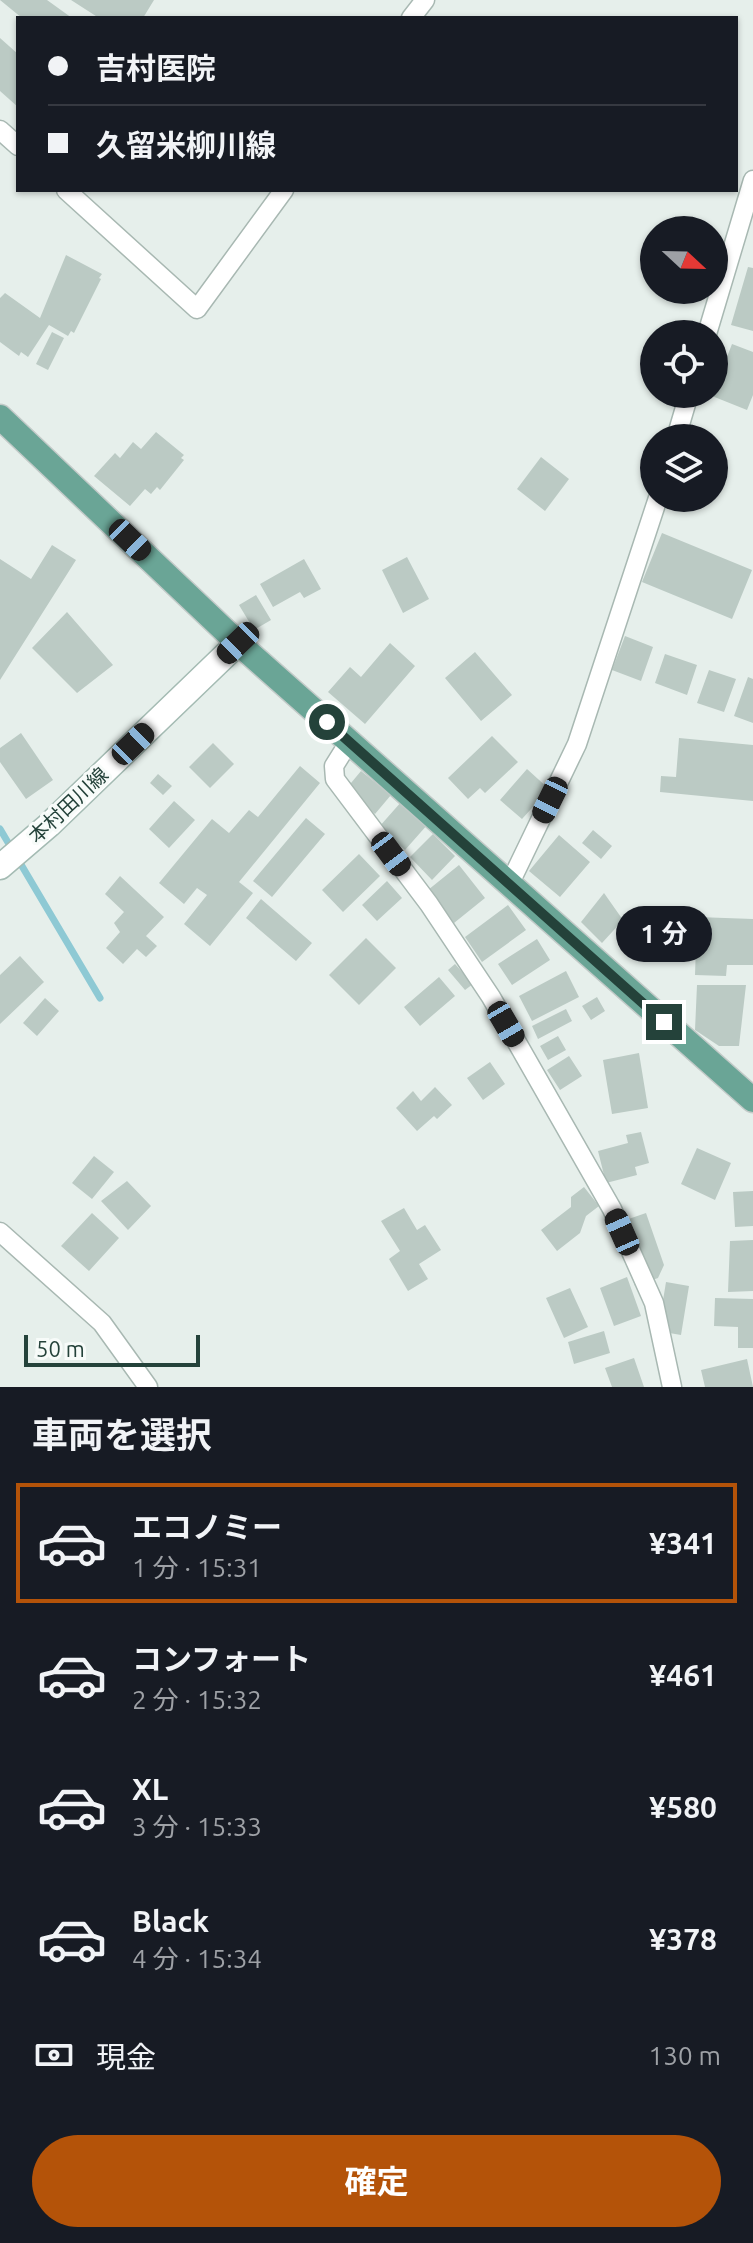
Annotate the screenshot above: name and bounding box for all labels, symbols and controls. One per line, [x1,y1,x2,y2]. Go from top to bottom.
text: 吉村医院 [96,51,216,85]
text: 久留米柳川線 [96,128,276,162]
north arrow [640,216,728,304]
map controls [640,216,728,512]
button: locate [640,320,728,408]
button: layers [640,424,728,512]
car [104,515,156,565]
car [212,618,264,668]
route start [309,704,345,740]
car [107,719,159,769]
street label: 本村田川線 [24,762,112,848]
car [529,773,571,827]
car [367,828,415,880]
callout: 1 分 [616,906,712,962]
text: 1 分 [641,919,687,948]
car [484,997,528,1051]
route end [646,1004,682,1040]
car [601,1205,643,1259]
scale bar [24,1331,200,1367]
text: 50 m [36,1336,85,1361]
text: 車両を選択 [32,1414,212,1455]
icon: car [36,1507,108,1579]
text: エコノミー [132,1510,282,1544]
text: ¥341 [649,1526,717,1560]
text: 1 分 · 15:31 [132,1553,262,1582]
icon: car [36,1639,108,1711]
text: コンフォート [132,1642,311,1676]
text: ¥461 [649,1658,717,1692]
text: 2 分 · 15:32 [132,1685,262,1714]
icon: car [36,1771,108,1843]
text: XL [132,1772,168,1806]
text: ¥580 [649,1790,717,1824]
text: 3 分 · 15:33 [132,1812,262,1841]
icon: car [36,1903,108,1975]
text: Black [132,1904,209,1938]
text: ¥378 [649,1922,717,1956]
text: 4 分 · 15:34 [132,1944,262,1973]
icon: cash [32,2033,76,2077]
text: 現金 [96,2040,156,2074]
text: 130 m [649,2041,721,2070]
button: 確定 [32,2135,721,2227]

